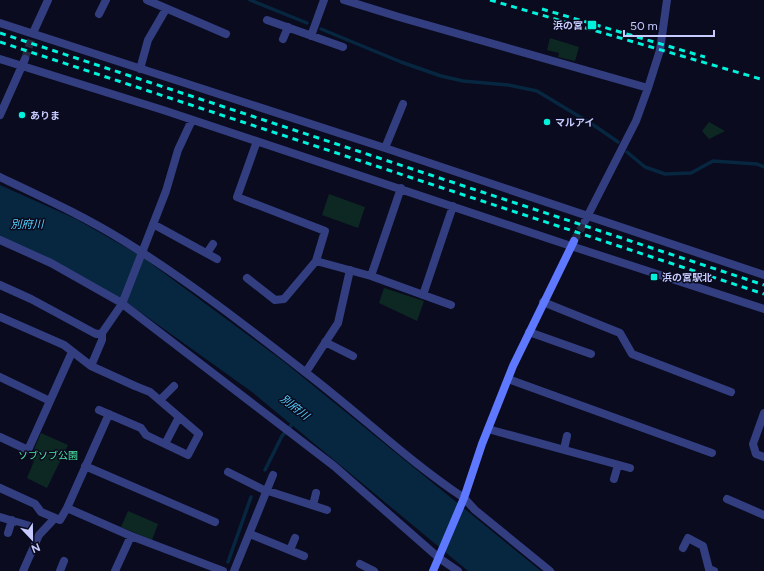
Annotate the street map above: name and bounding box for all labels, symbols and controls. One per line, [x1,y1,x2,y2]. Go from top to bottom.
scale bar [624,12,714,38]
place label: 浜の宮 [553,19,583,32]
marker: 浜の宮 [586,19,598,31]
text: 50 m [630,19,658,33]
place label: ありま [30,109,60,122]
marker: ありま [17,110,27,120]
place label: マルアイ [555,116,595,129]
marker: マルアイ [542,117,552,127]
water label: 別府川 [11,218,44,231]
place label: 浜の宮駅北 [662,271,712,284]
marker: 浜の宮駅北 [649,272,659,282]
water label: 別府川 [278,392,312,423]
park label: ソブソブ公園 [18,449,78,462]
north arrow [12,519,52,559]
text: N [29,540,42,555]

